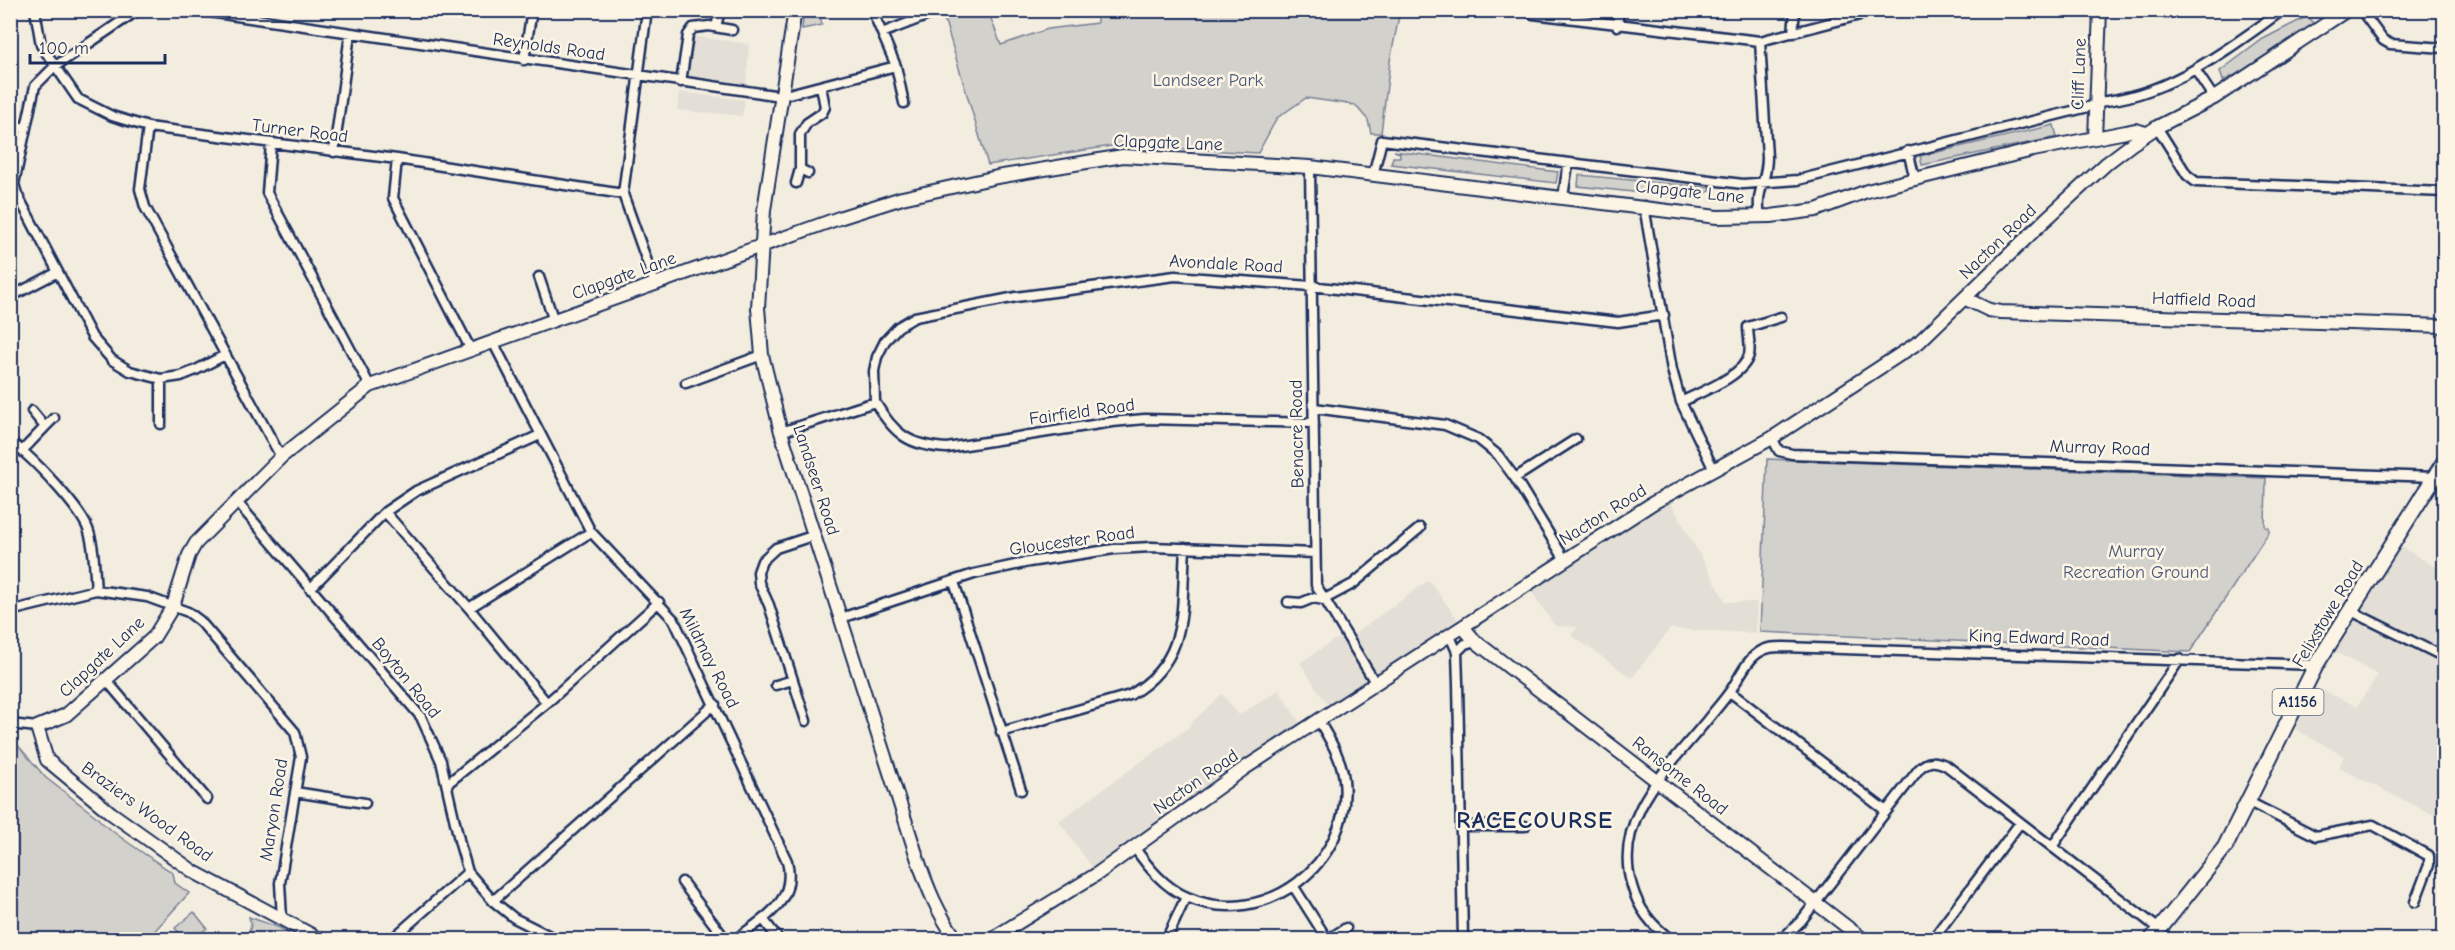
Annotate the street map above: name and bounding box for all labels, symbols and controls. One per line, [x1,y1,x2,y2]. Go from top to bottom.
scale bar [30,27,165,65]
street label: Reynolds Road [492,29,606,65]
text: 100 m [39,38,89,59]
street label: Cliff Lane [2067,38,2091,110]
park label: Landseer Park [1153,70,1264,91]
street label: Turner Road [251,115,349,147]
street label: Clapgate Lane [1113,131,1223,155]
street label: Clapgate Lane [1635,176,1745,208]
street label: Nacton Road [1955,200,2041,284]
street label: Clapgate Lane [569,247,679,305]
street label: Avondale Road [1169,251,1283,277]
street label: Hatfield Road [2152,288,2256,312]
street label: Benacre Road [1286,379,1308,489]
street label: Fairfield Road [1028,394,1136,430]
street label: Landseer Road [788,422,844,538]
street label: Murray Road [2049,436,2151,460]
street label: Nacton Road [1556,480,1650,550]
street label: Gloucester Road [1008,522,1136,560]
park label: Murray Recreation Ground [2063,541,2209,583]
street label: Felixstowe Road [2288,557,2368,671]
street label: Mildmay Road [675,604,743,712]
street label: Clapgate Lane [55,612,149,702]
street label: King Edward Road [1968,625,2110,651]
street label: Boyton Road [367,633,445,723]
road number: A1156 [2272,689,2324,715]
street label: Ransome Road [1628,732,1732,820]
street label: Nacton Road [1150,745,1242,819]
street label: Braziers Wood Road [77,757,217,867]
street label: Maryon Road [256,757,292,863]
district label: RACECOURSE [1456,806,1614,834]

